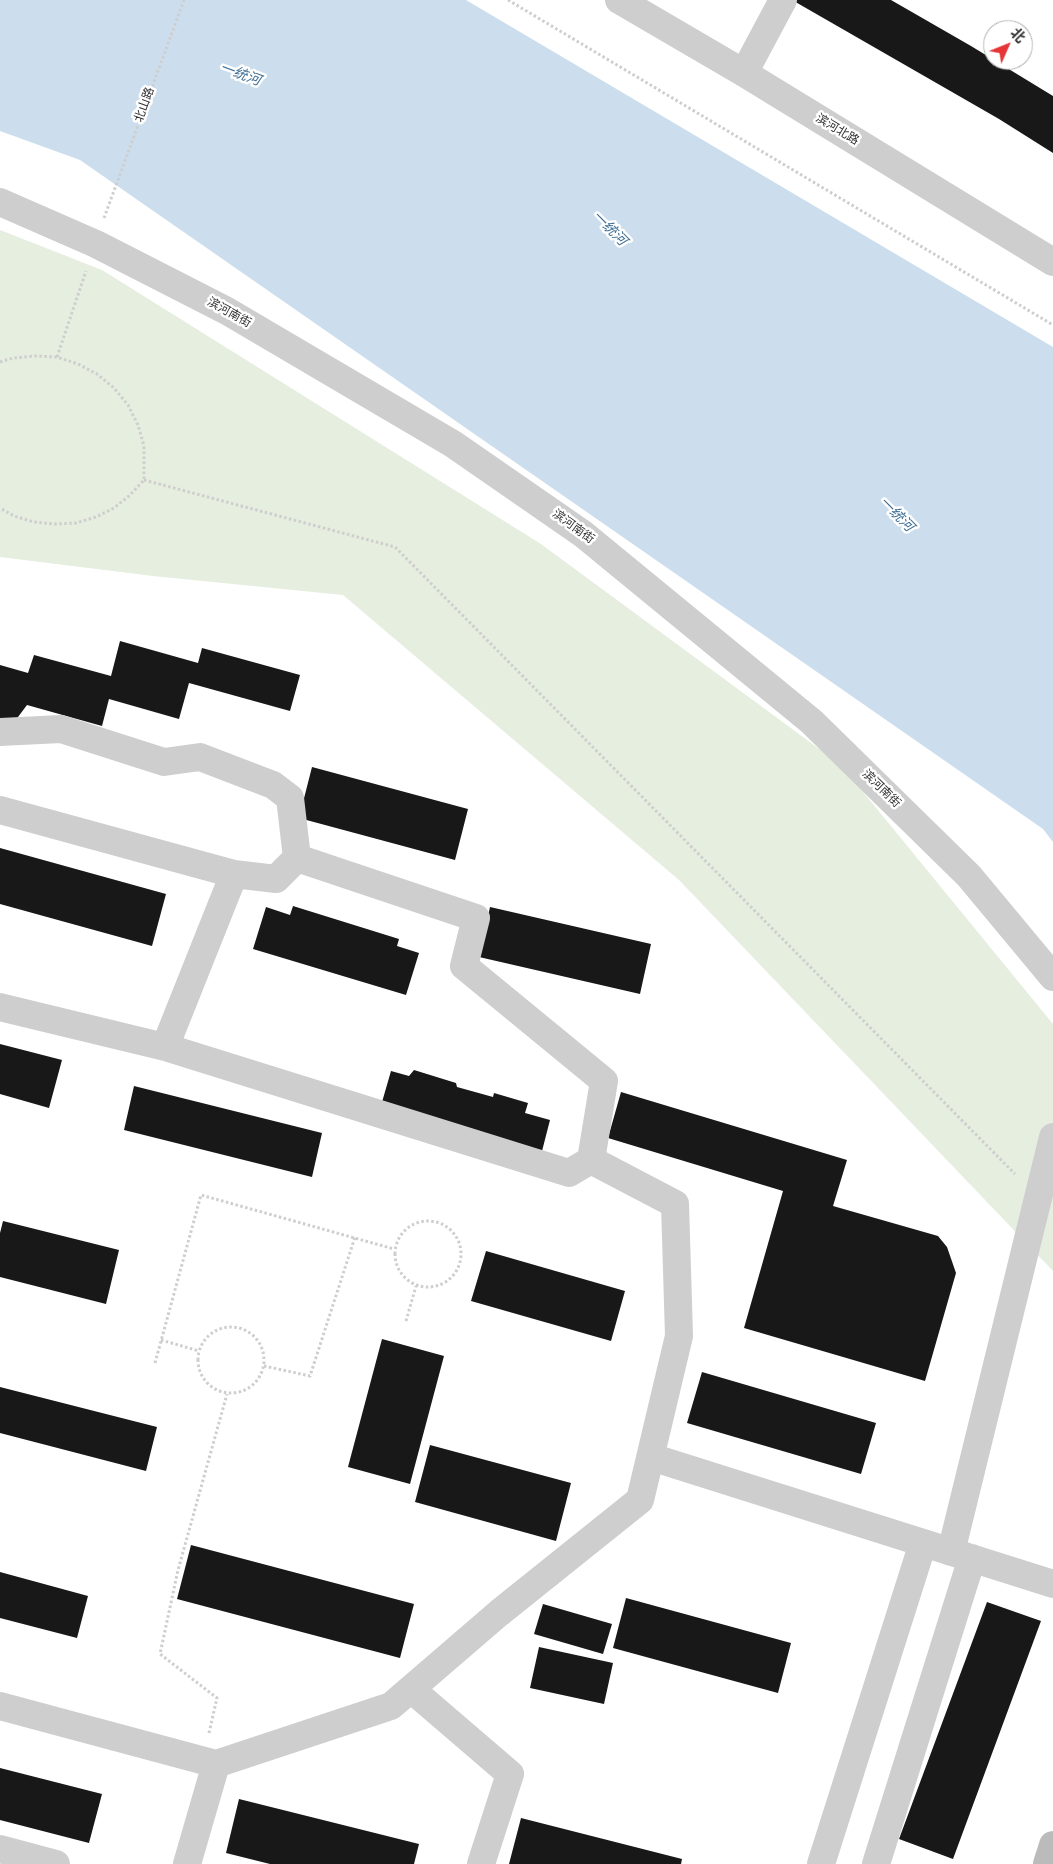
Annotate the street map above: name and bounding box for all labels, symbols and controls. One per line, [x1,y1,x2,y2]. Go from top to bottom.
north arrow [983,20,1033,70]
text: 北 [1006,23,1031,47]
water label: 一统河 [217,60,263,90]
street label: 北山路 [132,86,158,124]
street label: 滨河北路 [813,111,861,149]
water label: 一统河 [588,208,630,250]
street label: 滨河南街 [205,295,253,331]
water label: 一统河 [875,494,917,536]
street label: 滨河南街 [549,507,597,547]
street label: 滨河南街 [859,767,903,811]

